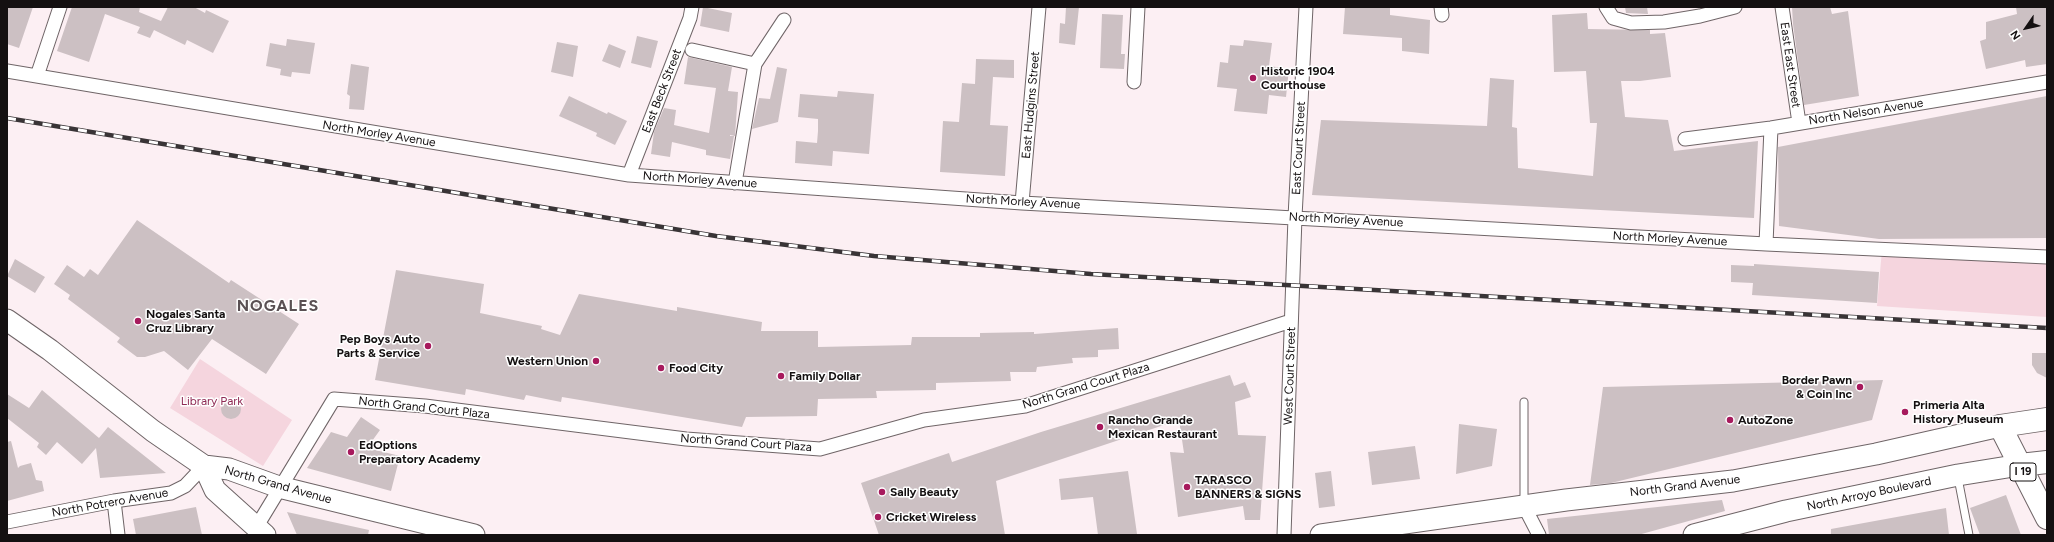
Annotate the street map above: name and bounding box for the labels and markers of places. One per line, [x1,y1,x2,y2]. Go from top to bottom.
place label: Historic 1904 Courthouse [1261,64,1335,92]
marker: Historic 1904 Courthouse [1248,73,1258,83]
place label: Nogales Santa Cruz Library [146,307,226,335]
marker: Nogales Santa Cruz Library [133,316,143,326]
place label: Pep Boys Auto Parts & Service [337,332,420,360]
marker: Pep Boys Auto Parts & Service [423,341,433,351]
place label: Western Union [507,354,588,368]
marker: Western Union [591,356,601,366]
place label: Food City [669,361,723,375]
marker: Food City [656,363,666,373]
place label: Family Dollar [789,369,860,383]
marker: Family Dollar [776,371,786,381]
place label: Border Pawn & Coin Inc [1782,373,1852,401]
marker: Border Pawn & Coin Inc [1855,382,1865,392]
place label: Primeria Alta History Museum [1913,398,2003,426]
marker: Primeria Alta History Museum [1900,407,1910,417]
place label: Rancho Grande Mexican Restaurant [1108,413,1217,441]
place label: AutoZone [1738,413,1793,427]
marker: AutoZone [1725,415,1735,425]
marker: Rancho Grande Mexican Restaurant [1095,422,1105,432]
place label: EdOptions Preparatory Academy [359,438,480,466]
marker: EdOptions Preparatory Academy [346,447,356,457]
place label: TARASCO BANNERS & SIGNS [1195,473,1301,501]
marker: TARASCO BANNERS & SIGNS [1182,482,1192,492]
place label: Sally Beauty [890,485,958,499]
marker: Sally Beauty [877,487,887,497]
place label: Cricket Wireless [886,510,976,524]
marker: Cricket Wireless [873,512,883,522]

